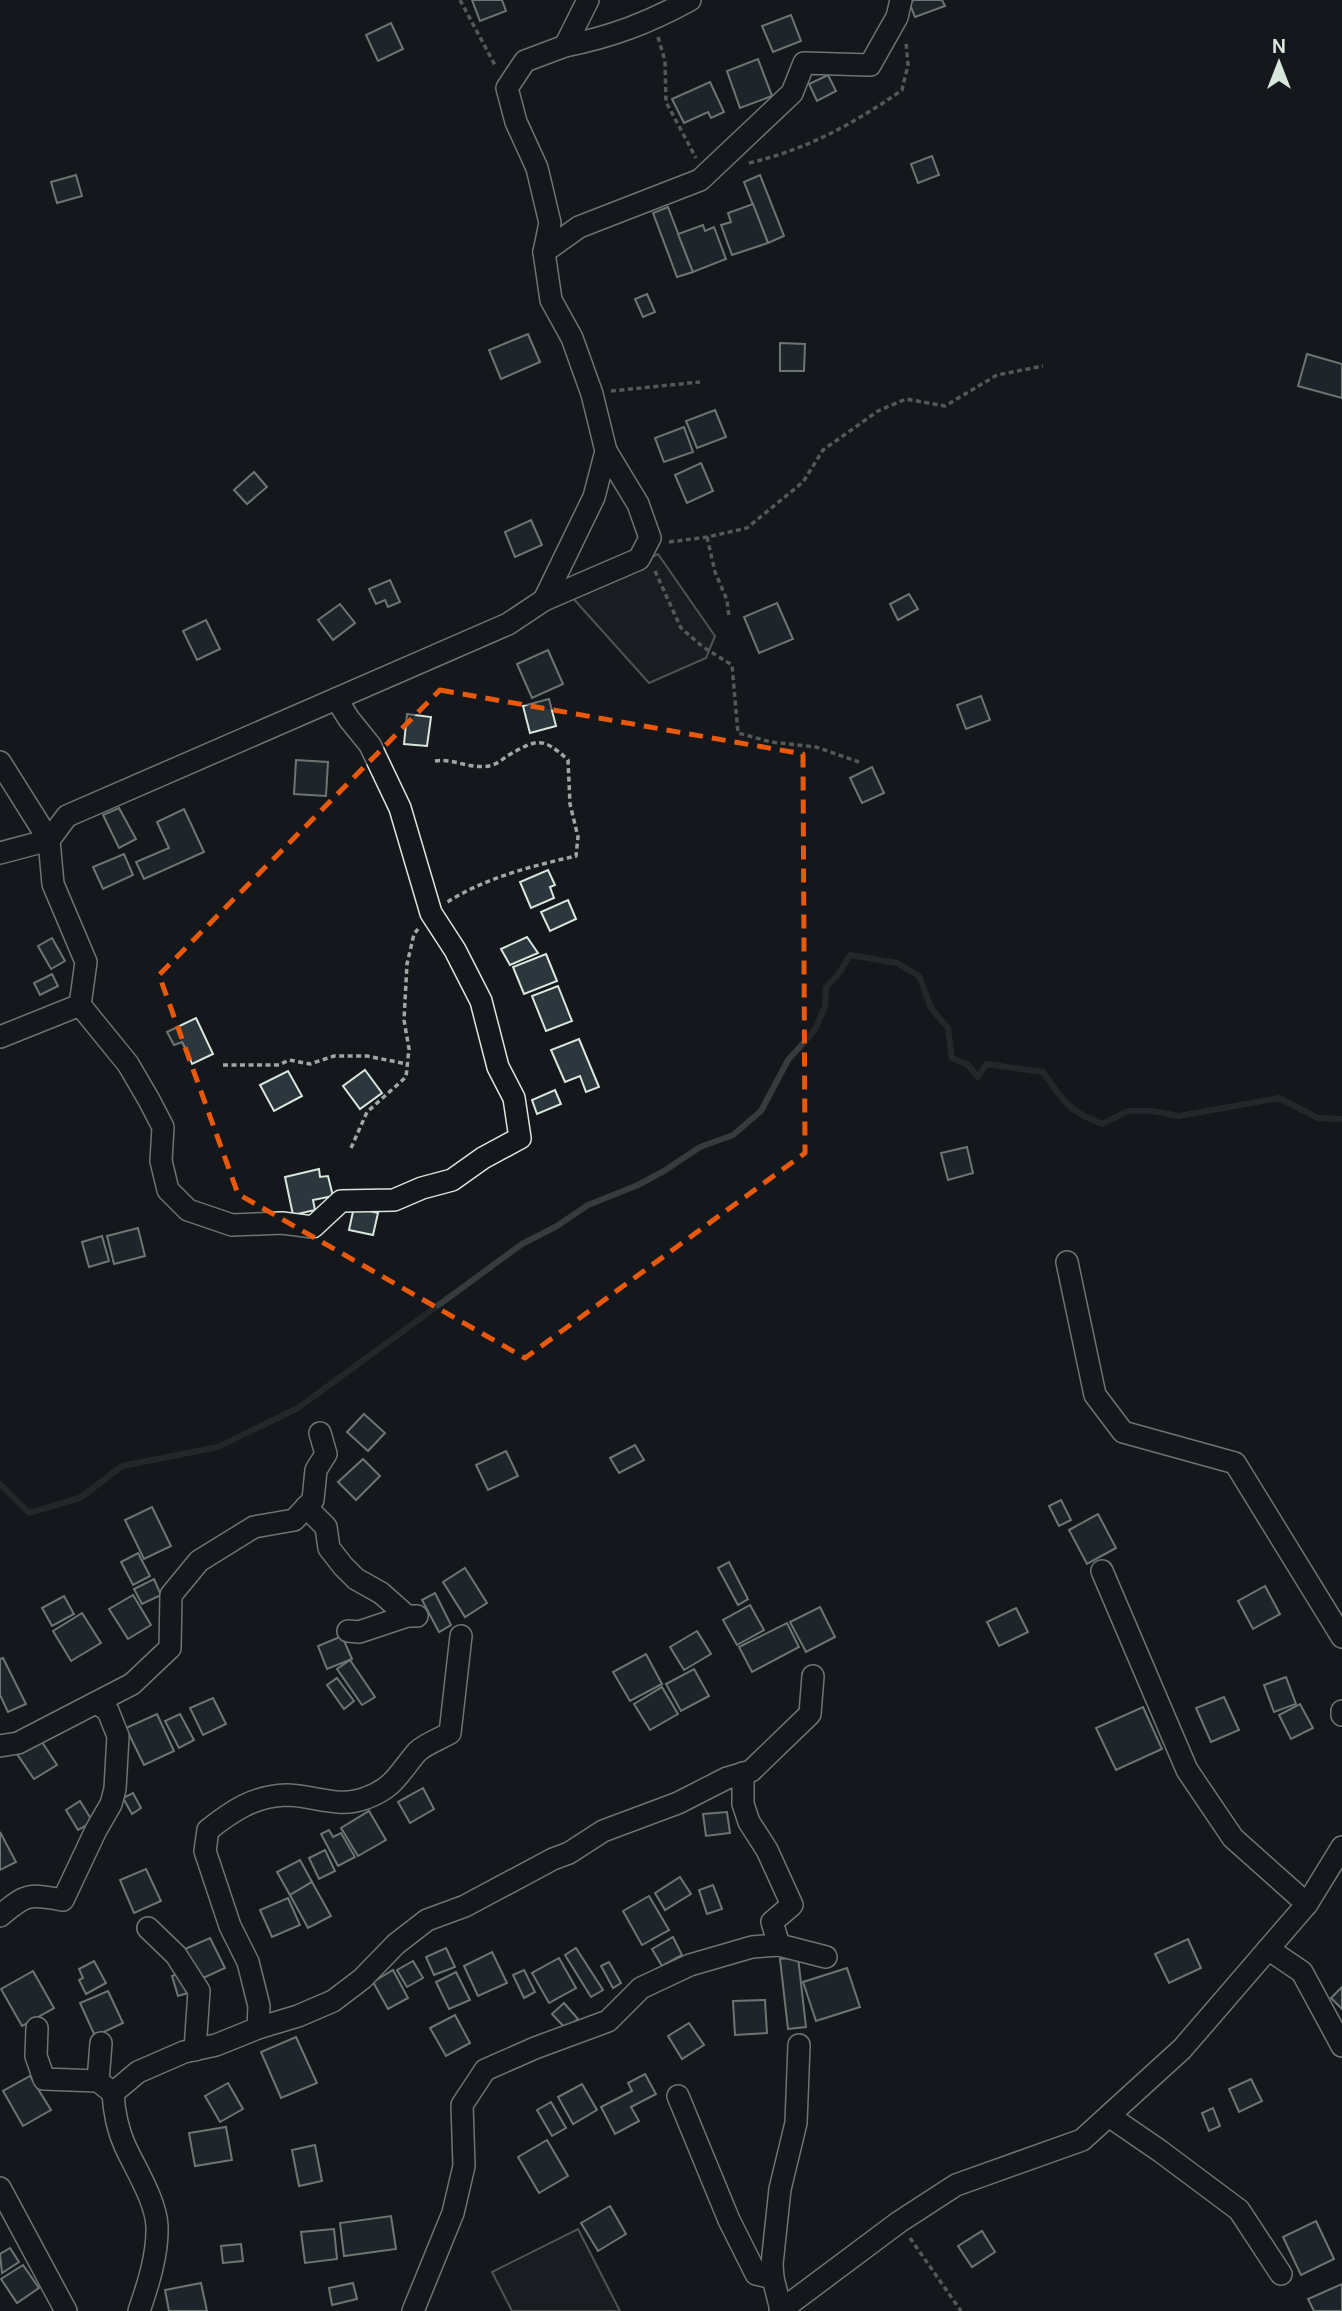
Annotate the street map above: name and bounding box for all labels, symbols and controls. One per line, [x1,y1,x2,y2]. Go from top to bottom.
north arrow [1244,28,1314,98]
text: N [1272,34,1286,59]

